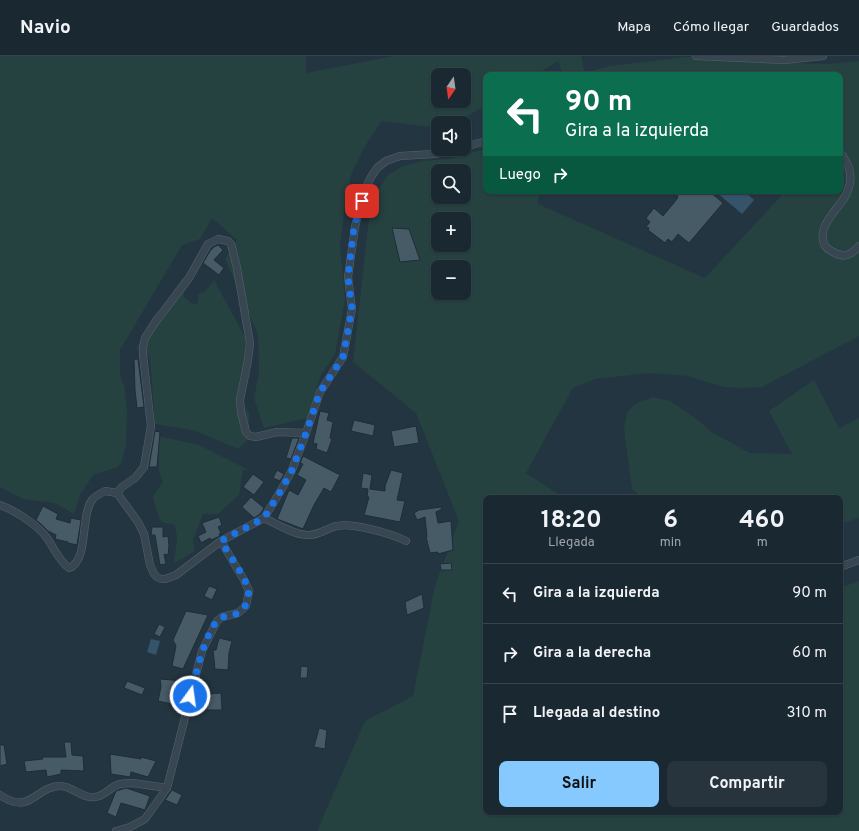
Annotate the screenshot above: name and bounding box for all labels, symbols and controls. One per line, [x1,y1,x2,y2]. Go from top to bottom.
text: Navio [20,16,71,40]
text: Mapa [617,19,651,36]
text: Cómo llegar [673,19,749,36]
text: Guardados [771,19,839,36]
north arrow [431,68,471,108]
map controls [431,68,471,300]
text: 90 m [565,85,632,121]
icon: left [499,88,551,140]
button: sound [431,116,471,156]
text: Gira a la izquierda [565,120,709,143]
button: search [431,164,471,204]
icon: right [549,164,571,186]
text: Luego [499,166,541,185]
pin [345,184,379,218]
icon: arrive [351,190,373,212]
button: + [431,212,471,252]
button: − [431,260,471,300]
text: 18:20 [541,506,602,536]
text: 6 [663,506,678,536]
text: 460 [739,506,785,536]
text: Llegada [548,535,595,551]
text: min [660,535,681,551]
text: m [757,535,768,551]
icon: left [499,583,521,605]
text: Gira a la izquierda [533,584,660,603]
text: 90 m [792,584,827,603]
icon: right [499,643,521,665]
text: Gira a la derecha [533,644,651,663]
text: 60 m [792,644,827,663]
position arrow [169,675,211,717]
icon: arrive [499,703,521,725]
text: Llegada al destino [533,704,660,723]
text: 310 m [787,704,827,723]
button: Salir [499,761,659,807]
button: Compartir [667,761,827,807]

